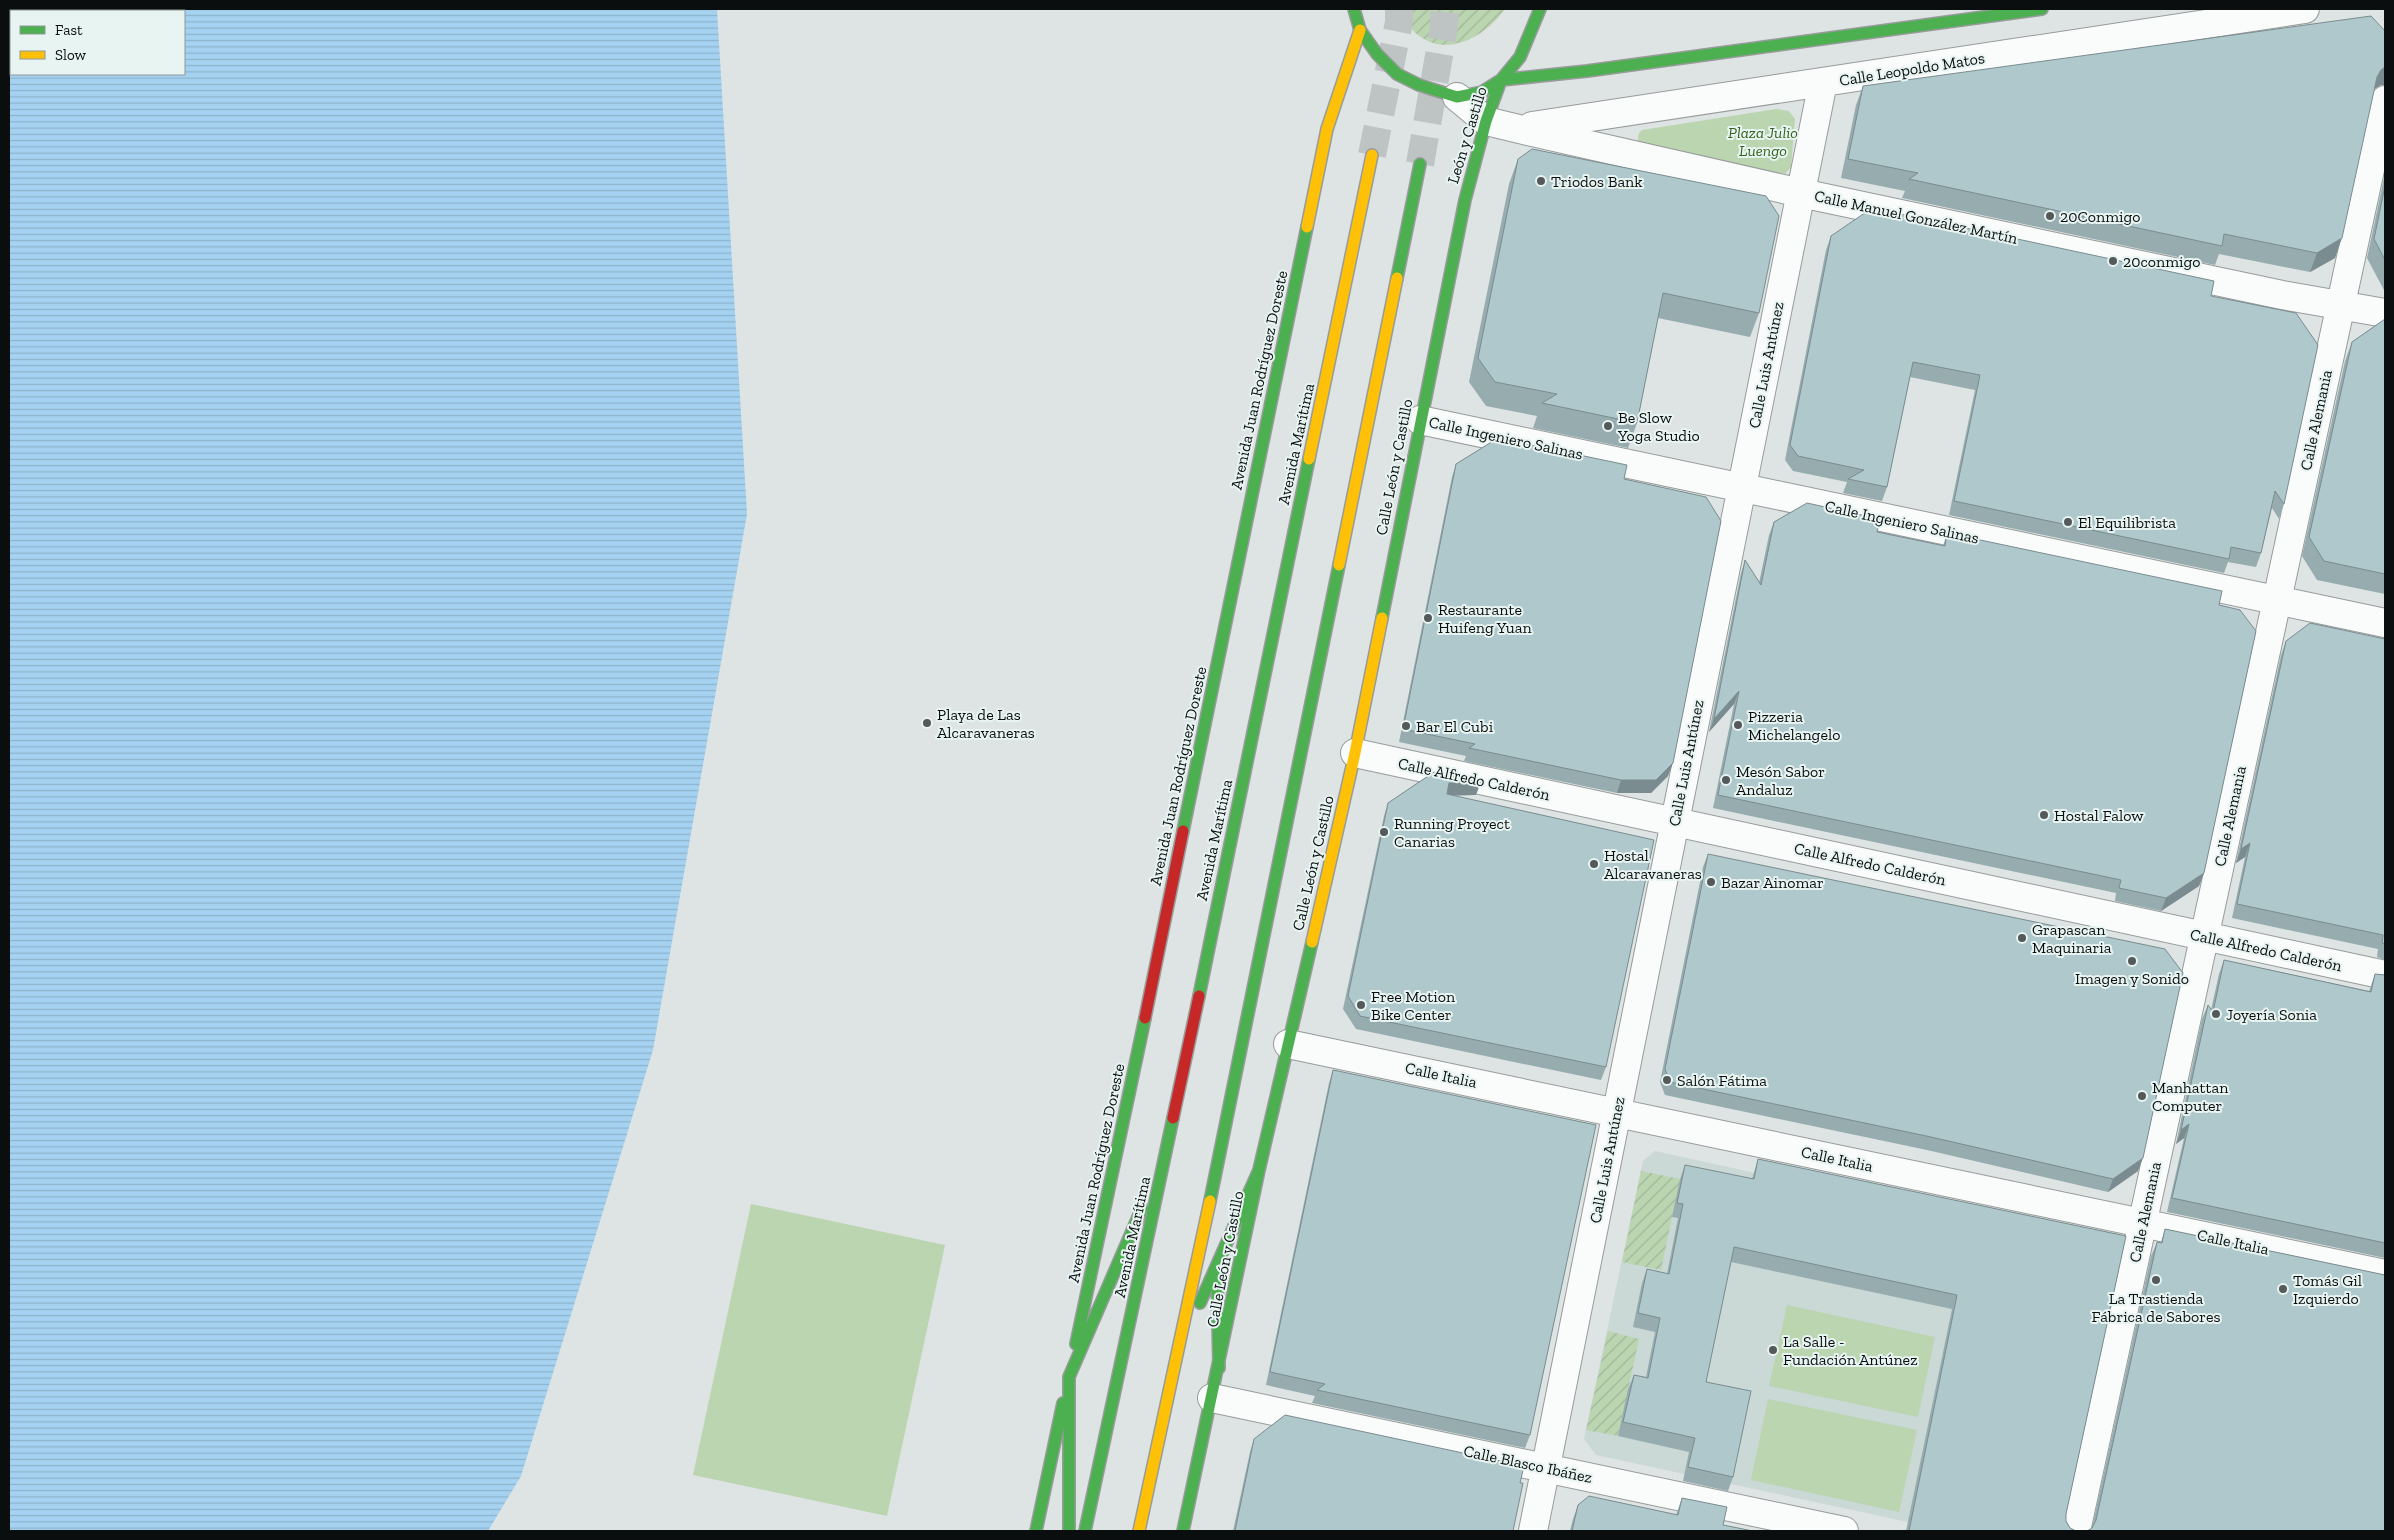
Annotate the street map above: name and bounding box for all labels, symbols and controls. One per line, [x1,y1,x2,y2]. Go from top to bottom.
legend [10,10,185,75]
text: Fast [55,21,83,39]
text: Slow [55,46,87,64]
street label: Calle Leopoldo Matos [1838,48,1986,90]
street label: León y Castillo [1443,84,1491,186]
park label: Plaza Julio Luengo [1728,123,1798,160]
place label: Triodos Bank [1551,172,1643,191]
marker: Triodos Bank [1535,175,1547,187]
street label: Calle Manuel González Martín [1813,186,2020,248]
place label: 20Conmigo [2060,207,2140,226]
marker: 20Conmigo [2044,210,2056,222]
place label: 20conmigo [2123,252,2201,271]
marker: 20conmigo [2107,255,2119,267]
street label: Avenida Juan Rodríguez Doreste [1226,269,1292,491]
street label: Calle Luis Antúnez [1744,300,1788,430]
street label: Calle Alemania [2296,368,2336,472]
street label: Avenida Marítima [1274,381,1318,506]
street label: Calle León y Castillo [1371,397,1417,537]
place label: Be Slow Yoga Studio [1617,408,1700,445]
street label: Calle Ingeniero Salinas [1427,412,1585,464]
marker: Be Slow Yoga Studio [1602,420,1614,432]
street label: Calle Ingeniero Salinas [1823,496,1981,548]
place label: El Equilibrista [2078,513,2176,532]
marker: El Equilibrista [2062,516,2074,528]
place label: Restaurante Huifeng Yuan [1438,600,1532,637]
marker: Restaurante Huifeng Yuan [1422,612,1434,624]
street label: Avenida Juan Rodríguez Doreste [1145,665,1211,887]
street label: Calle Luis Antúnez [1664,698,1708,828]
place label: Playa de Las Alcaravaneras [937,705,1035,742]
place label: Pizzeria Michelangelo [1748,707,1840,744]
marker: Playa de Las Alcaravaneras [921,717,933,729]
place label: Bar El Cubi [1416,717,1494,736]
marker: Pizzeria Michelangelo [1732,719,1744,731]
marker: Bar El Cubi [1400,720,1412,732]
street label: Calle Alfredo Calderón [1396,754,1552,805]
place label: Mesón Sabor Andaluz [1736,762,1825,799]
street label: Calle Alemania [2210,764,2250,868]
marker: Mesón Sabor Andaluz [1720,774,1732,786]
street label: Avenida Marítima [1192,777,1236,902]
street label: Calle León y Castillo [1288,794,1338,932]
place label: Hostal Falow [2054,806,2144,825]
marker: Hostal Falow [2038,809,2050,821]
place label: Running Proyect Canarias [1394,814,1510,851]
marker: Running Proyect Canarias [1378,826,1390,838]
street label: Calle Alfredo Calderón [1792,839,1948,890]
place label: Hostal Alcaravaneras [1604,846,1702,883]
marker: Hostal Alcaravaneras [1588,858,1600,870]
place label: Bazar Ainomar [1721,873,1824,892]
marker: Bazar Ainomar [1705,876,1717,888]
place label: Grapascan Maquinaria [2032,920,2112,957]
street label: Calle Alfredo Calderón [2188,925,2344,976]
marker: Grapascan Maquinaria [2016,932,2028,944]
marker: Imagen y Sonido [2126,955,2138,967]
place label: Imagen y Sonido [2075,969,2189,988]
place label: Free Motion Bike Center [1371,987,1456,1024]
marker: Free Motion Bike Center [1355,999,1367,1011]
place label: Joyería Sonia [2226,1005,2317,1024]
marker: Joyería Sonia [2210,1008,2222,1020]
street label: Calle Italia [1403,1058,1479,1092]
street label: Avenida Juan Rodríguez Doreste [1063,1062,1129,1284]
place label: Salón Fátima [1677,1071,1767,1090]
marker: Salón Fátima [1661,1074,1673,1086]
place label: Manhattan Computer [2152,1078,2229,1115]
marker: Manhattan Computer [2136,1090,2148,1102]
street label: Calle Luis Antúnez [1585,1095,1629,1225]
street label: Calle Italia [1799,1142,1875,1176]
street label: Calle Alemania [2125,1160,2165,1264]
street label: Avenida Marítima [1110,1174,1154,1299]
street label: Calle León y Castillo [1202,1189,1248,1329]
street label: Calle Italia [2195,1225,2271,1259]
place label: Tomás Gil Izquierdo [2293,1271,2362,1308]
marker: La Trastienda Fábrica de Sabores [2150,1274,2162,1286]
marker: Tomás Gil Izquierdo [2277,1283,2289,1295]
place label: La Trastienda Fábrica de Sabores [2091,1289,2221,1326]
place label: La Salle - Fundación Antúnez [1783,1332,1918,1369]
marker: La Salle - Fundación Antúnez [1767,1344,1779,1356]
street label: Calle Blasco Ibáñez [1462,1441,1594,1487]

